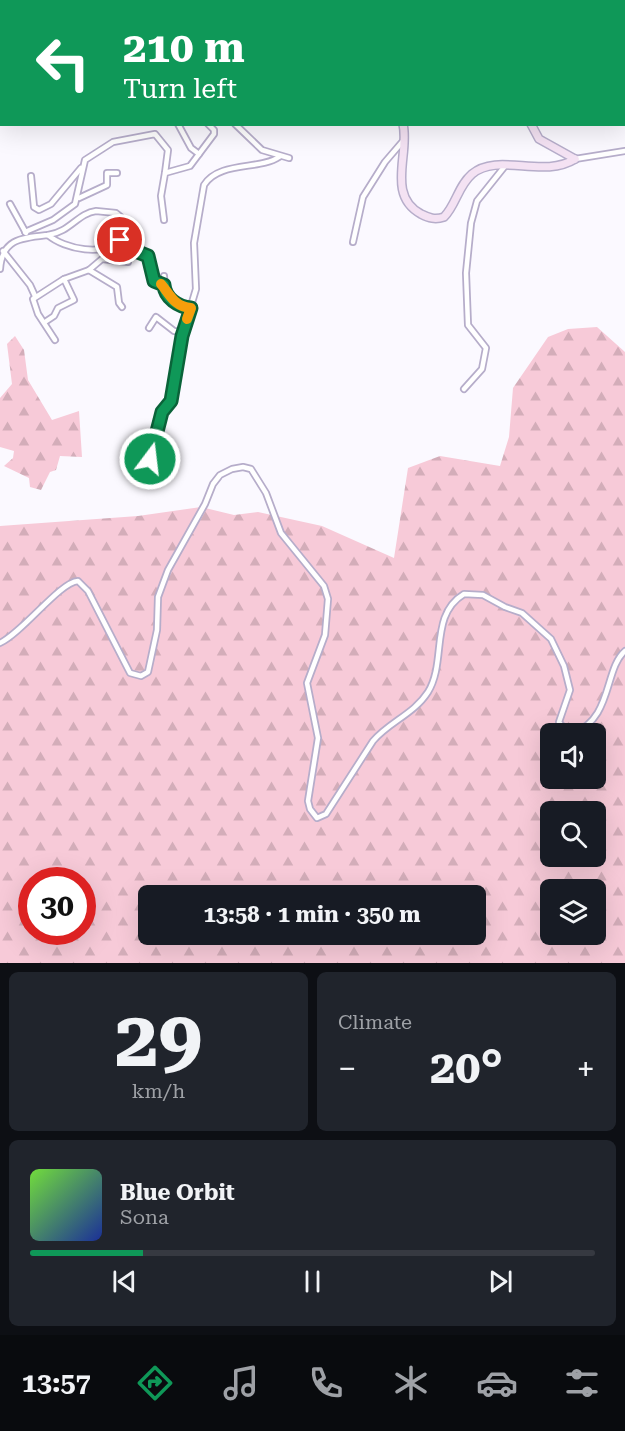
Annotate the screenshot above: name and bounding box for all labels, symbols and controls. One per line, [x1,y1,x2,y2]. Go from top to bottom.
text: 210 m [123,23,245,72]
icon: left [24,24,102,102]
text: Turn left [123,73,237,105]
pin [94,214,145,265]
icon: arrive [103,223,136,256]
position arrow [118,427,182,491]
map controls [540,723,606,945]
button: sound [540,723,606,789]
button: search [540,801,606,867]
speed limit sign: 30 [18,867,96,945]
button: layers [540,879,606,945]
text: 13:58 · 1 min · 350 m [203,902,421,927]
text: 29 [115,994,202,1085]
text: Climate [338,1010,412,1034]
text: 20° [430,1041,503,1094]
text: − [338,1049,356,1088]
text: + [577,1049,595,1088]
text: km/h [132,1079,185,1103]
text: Blue Orbit [120,1180,235,1205]
text: Sona [120,1205,169,1229]
icon: previous [108,1265,141,1298]
icon: pause [296,1265,329,1298]
icon: next [484,1265,517,1298]
icon: directions [134,1362,176,1404]
icon: music [220,1362,262,1404]
icon: phone [305,1362,347,1404]
icon: climate [390,1362,432,1404]
icon: car [476,1362,518,1404]
icon: filters [561,1362,603,1404]
text: 13:57 [22,1367,91,1399]

